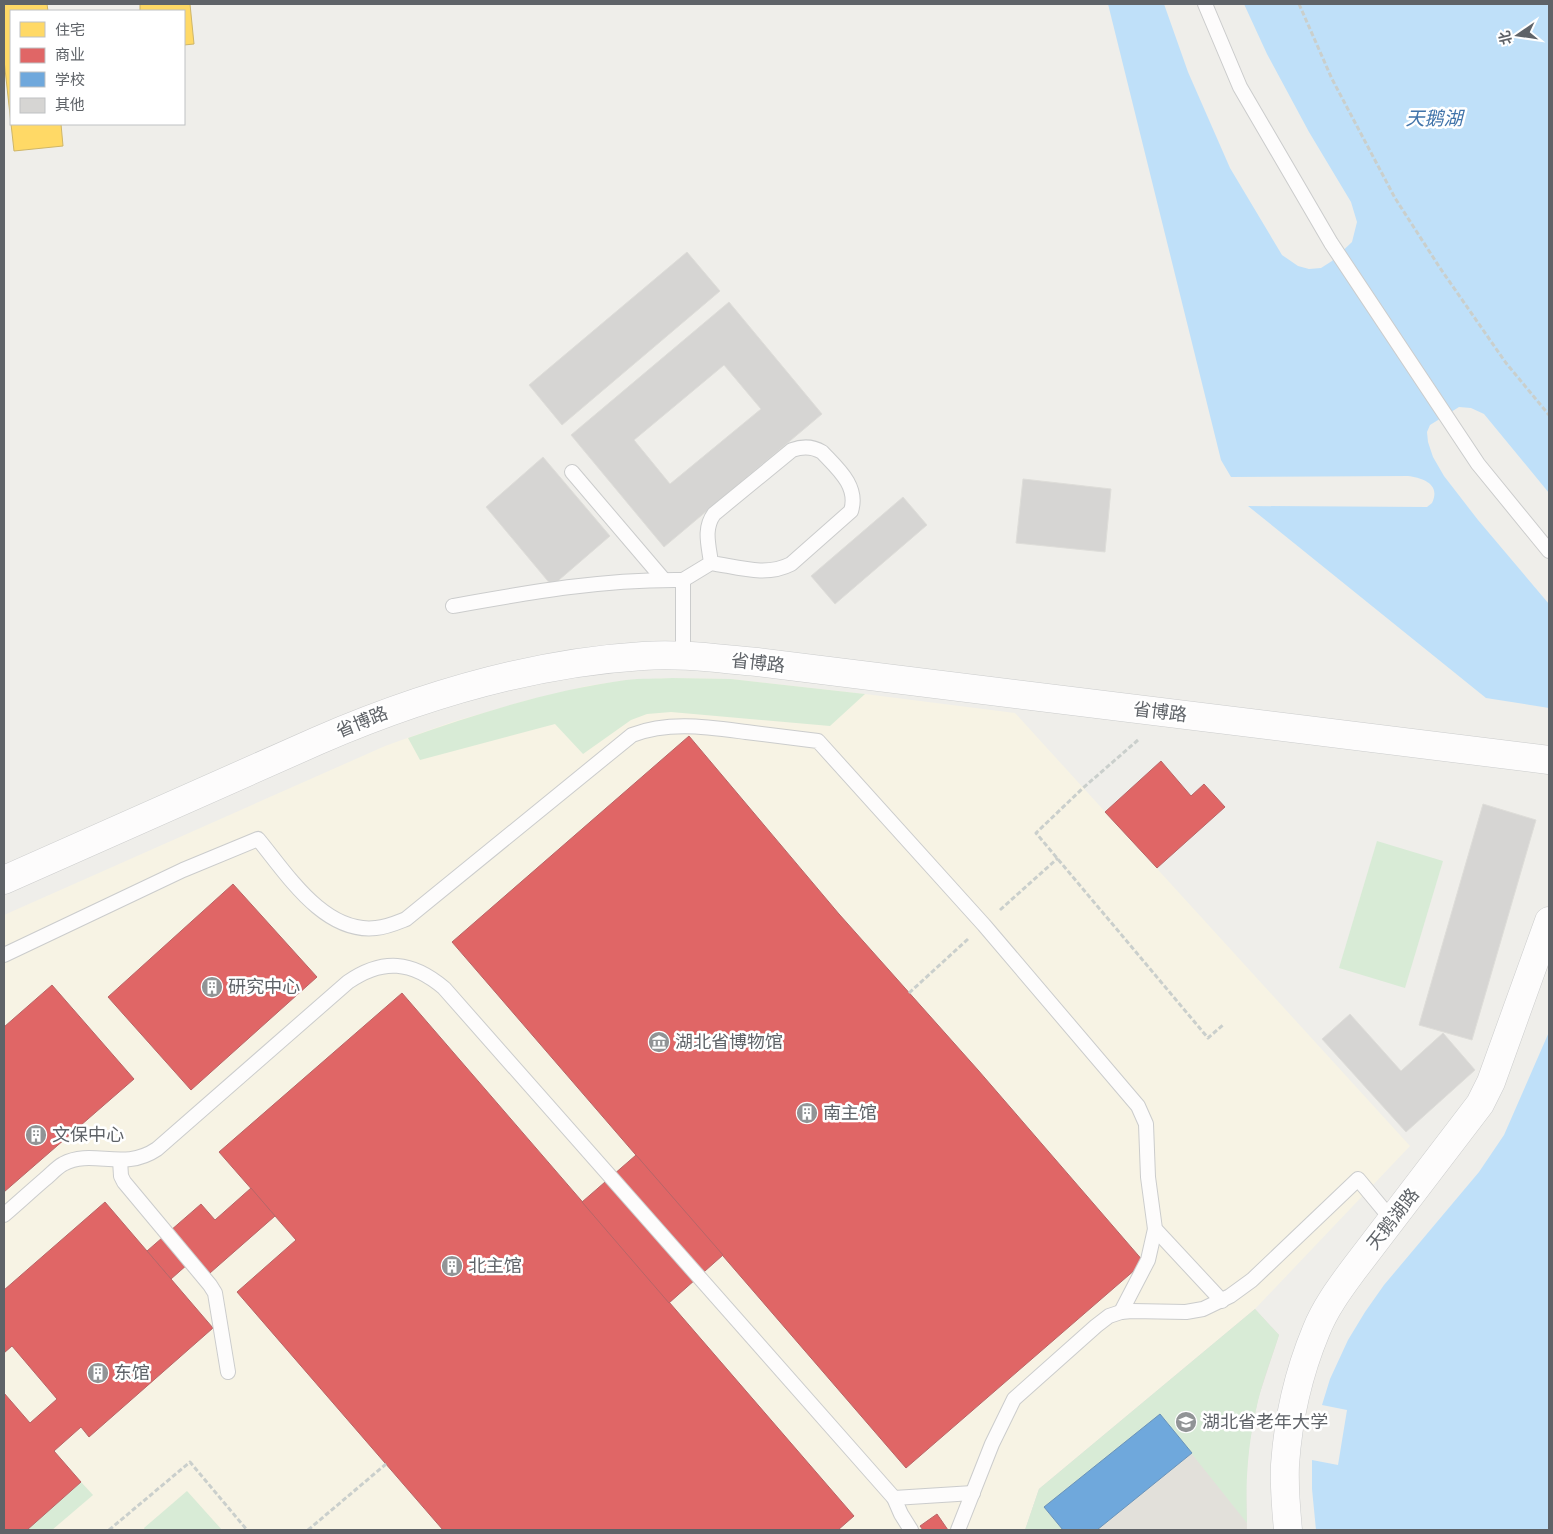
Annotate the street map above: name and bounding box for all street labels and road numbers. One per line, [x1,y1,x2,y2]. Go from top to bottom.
street label: 省博路 [730,648,786,677]
street label: 省博路 [1132,697,1188,726]
street label: 省博路 [332,701,391,742]
street label: 天鹅湖路 [1361,1183,1424,1254]

